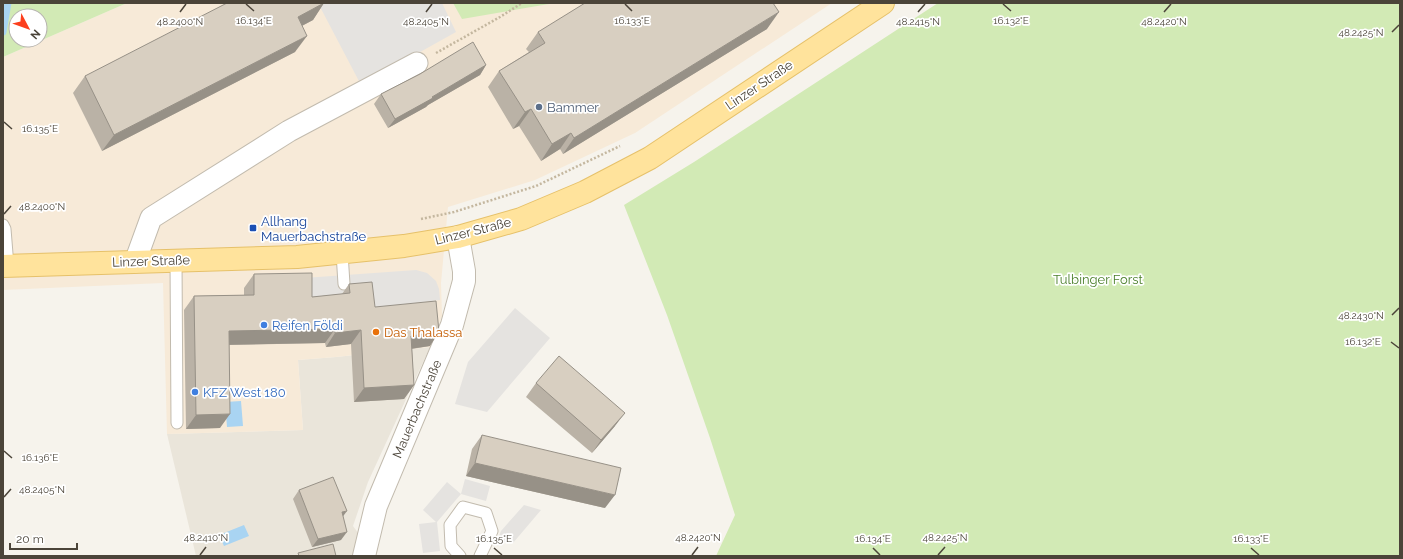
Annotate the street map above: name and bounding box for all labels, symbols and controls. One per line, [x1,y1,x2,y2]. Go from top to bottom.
north arrow [8,8,48,48]
text: 16.134°E [236,15,272,26]
text: 16.133°E [614,15,650,26]
text: 16.132°E [993,15,1029,26]
text: 48.2400°N [157,16,203,27]
text: 48.2405°N [403,16,449,27]
text: 48.2415°N [896,16,940,27]
text: 48.2420°N [1141,16,1187,27]
text: N [28,27,43,42]
text: 48.2425°N [1339,27,1384,38]
street label: Linzer Straße [722,57,796,113]
place label: Bammer [547,100,599,115]
marker: Bammer [534,102,544,112]
text: 16.135°E [22,123,58,134]
text: 48.2400°N [19,201,65,212]
place label: Allhang Mauerbachstraße [261,214,367,244]
street label: Linzer Straße [433,214,513,248]
marker: Allhang Mauerbachstraße [248,223,258,233]
street label: Linzer Straße [112,252,191,270]
park label: Tulbinger Forst [1053,272,1144,287]
text: 48.2430°N [1338,310,1384,321]
place label: Reifen Földi [272,318,343,333]
marker: Reifen Földi [259,320,269,330]
place label: Das Thalassa [384,325,462,340]
marker: Das Thalassa [371,327,381,337]
text: 16.132°E [1345,336,1381,347]
street label: Mauerbachstraße [390,357,445,460]
place label: KFZ West 180 [203,385,286,400]
marker: KFZ West 180 [190,387,200,397]
text: 16.136°E [22,452,58,463]
text: 48.2405°N [19,484,65,495]
scale bar [10,525,77,551]
text: 20 m [16,532,44,546]
text: 48.2410°N [184,532,228,543]
text: 48.2420°N [675,532,721,543]
text: 48.2425°N [923,532,968,543]
text: 16.135°E [476,533,512,544]
text: 16.134°E [855,533,891,544]
text: 16.133°E [1233,533,1269,544]

